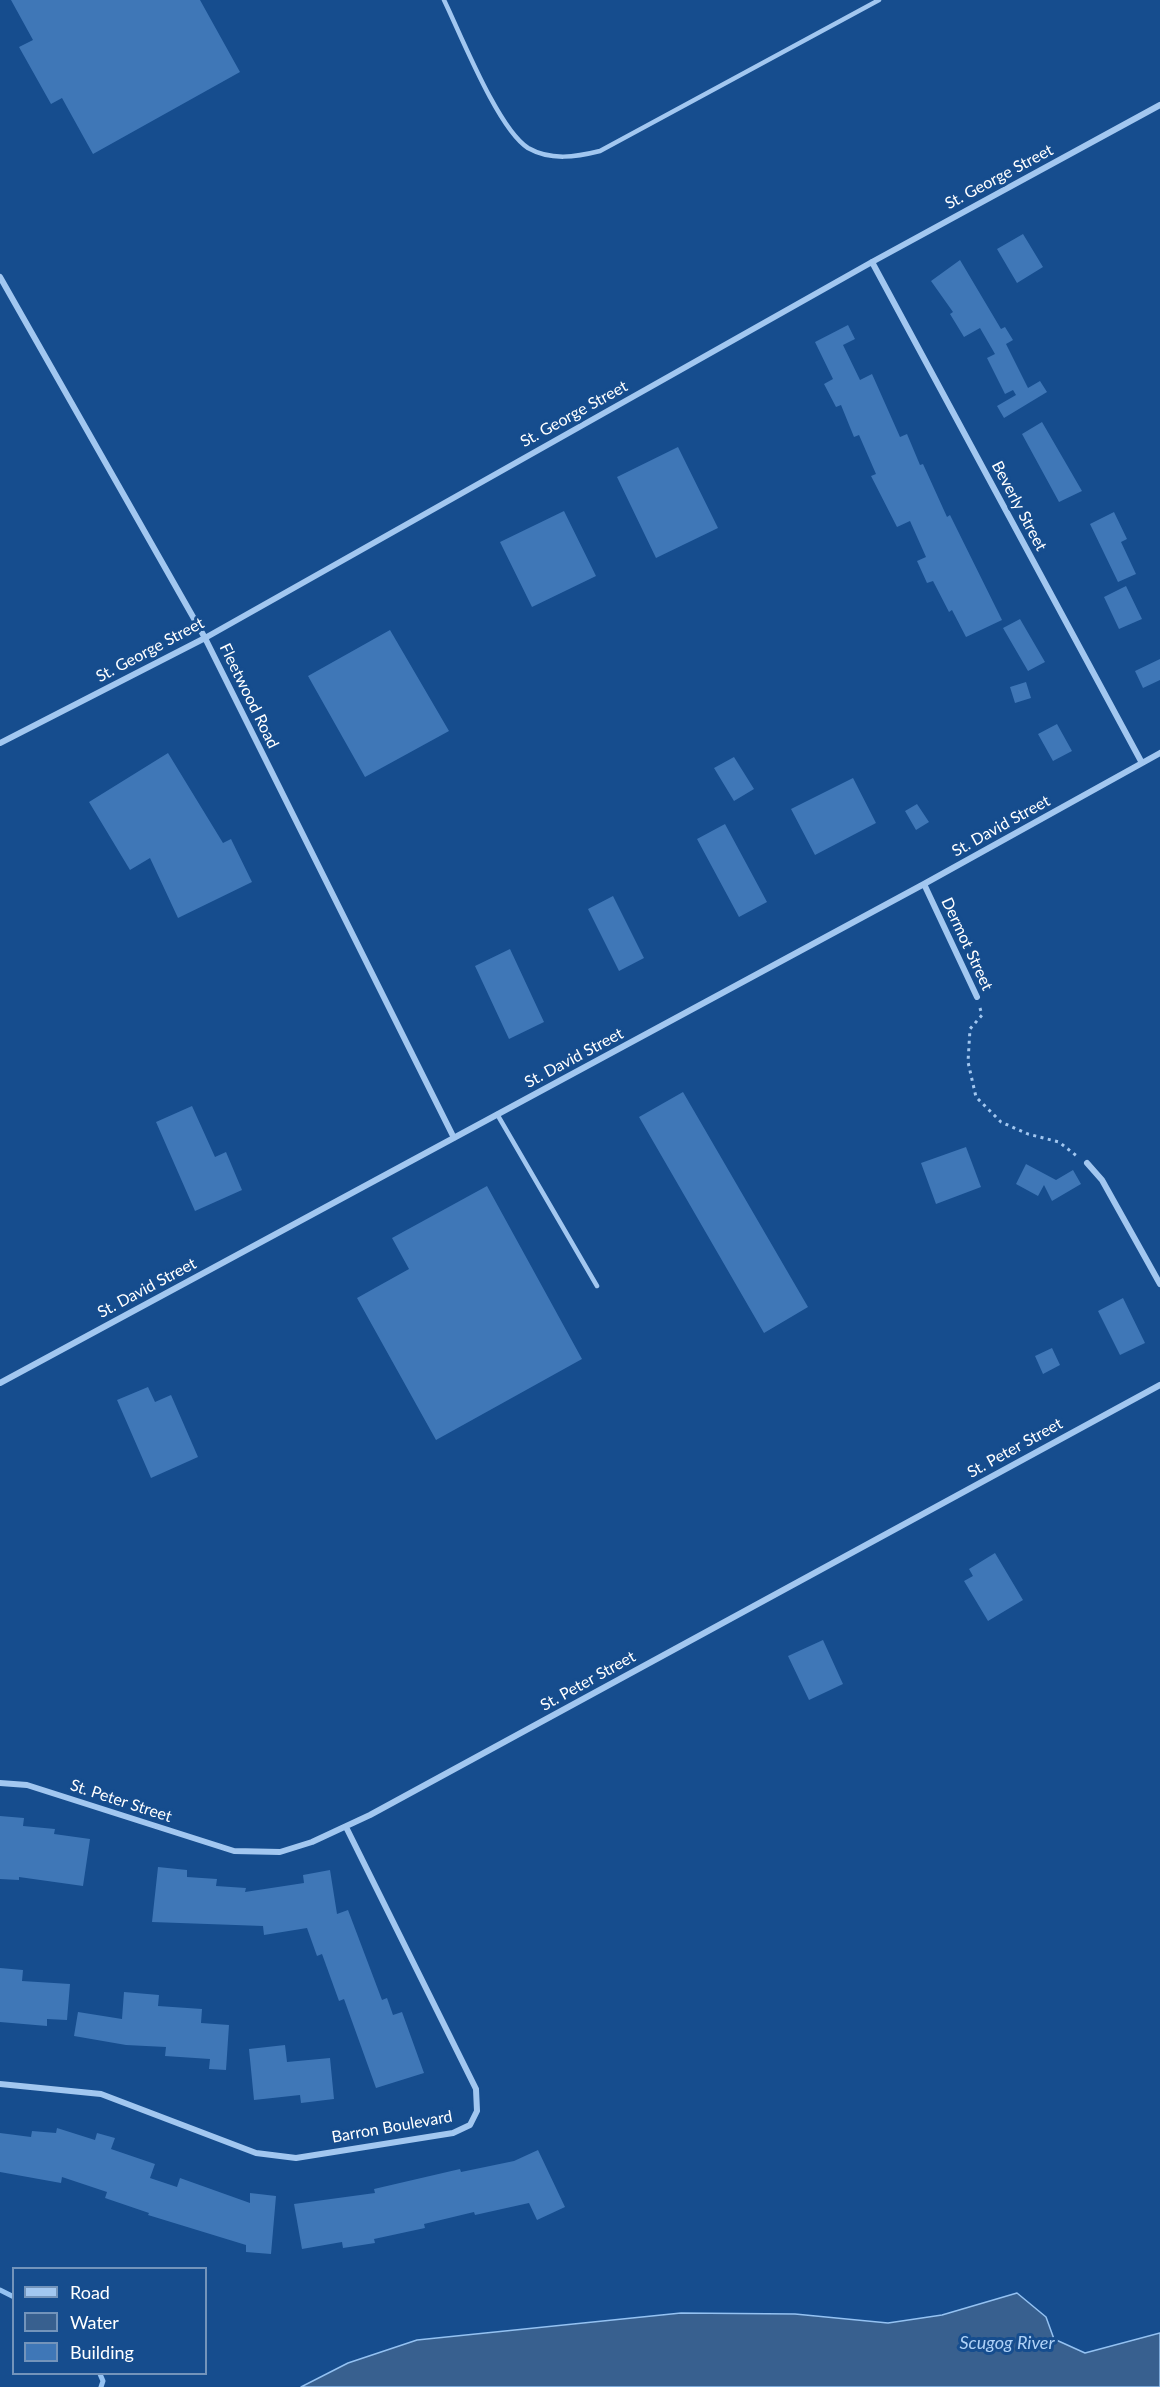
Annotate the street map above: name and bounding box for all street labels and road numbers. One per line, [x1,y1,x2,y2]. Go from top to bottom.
street label: St. George Street [942,140,1056,214]
street label: St. George Street [517,377,631,451]
street label: Beverly Street [987,458,1051,554]
street label: St. George Street [93,613,207,687]
street label: Fleetwood Road [215,640,283,752]
street label: St. David Street [949,791,1053,861]
street label: Dermot Street [937,894,997,994]
street label: St. David Street [521,1024,627,1092]
street label: St. David Street [94,1254,200,1322]
street label: St. Peter Street [964,1414,1066,1482]
street label: St. Peter Street [537,1647,639,1715]
street label: St. Peter Street [68,1776,174,1826]
street label: Barron Boulevard [330,2107,454,2147]

